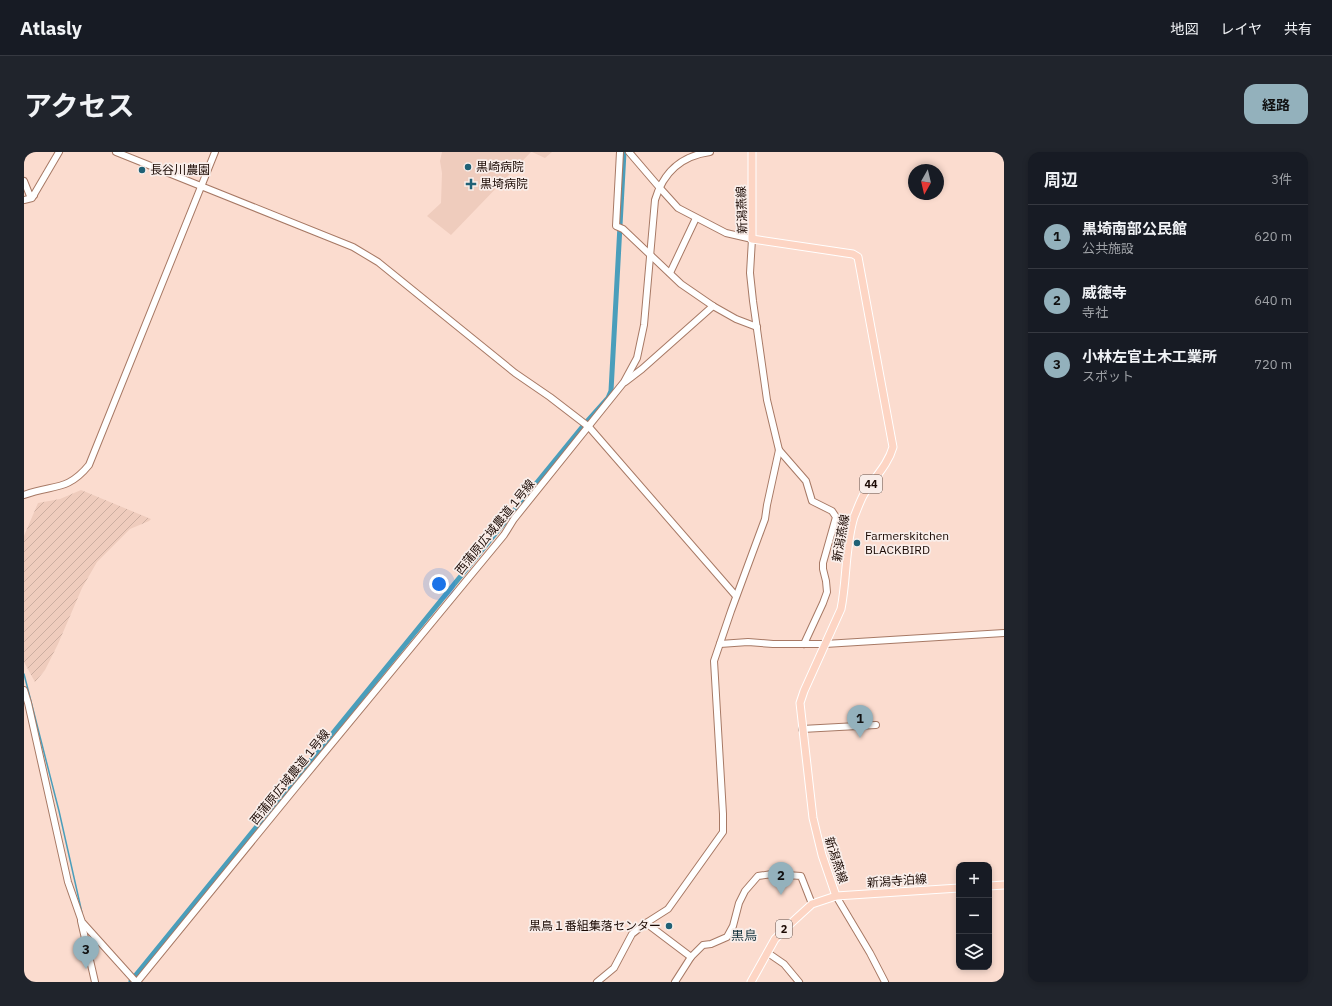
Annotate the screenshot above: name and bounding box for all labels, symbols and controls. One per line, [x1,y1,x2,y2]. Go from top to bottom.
text: Atlasly [20,16,82,40]
text: 地図 [1170,20,1198,38]
text: レイヤ [1220,20,1262,38]
text: 共有 [1284,20,1312,38]
button: 経路 [1244,84,1308,124]
text: アクセス [24,87,135,124]
place label: 黒崎病院 [476,159,524,174]
place label: 長谷川農園 [150,162,210,177]
marker: 黒崎病院 [463,162,473,172]
north arrow [908,164,944,200]
marker: 長谷川農園 [137,165,147,175]
text: 周辺 [1044,169,1078,191]
text: 3件 [1271,171,1292,188]
place label: 黒埼病院 [480,176,528,191]
marker: 黒埼病院 [465,178,477,190]
street label: 新潟燕線 [733,186,750,234]
text: 黒埼南部公民館 [1082,219,1187,238]
text: 1 [1053,228,1061,245]
text: 620 m [1254,228,1292,245]
text: 公共施設 [1082,240,1134,257]
text: 威徳寺 [1082,283,1127,302]
text: 2 [1053,292,1061,309]
text: 640 m [1254,292,1292,309]
text: 寺社 [1082,304,1108,321]
text: 小林左官土木工業所 [1082,347,1217,366]
text: 3 [1053,356,1061,373]
text: 720 m [1254,356,1292,373]
text: スポット [1082,368,1134,385]
road number: 44 [860,475,882,493]
street label: 西蒲原広域農道 1号線 [452,476,538,577]
street label: 新潟燕線 [829,513,852,563]
place label: Farmerskitchen BLACKBIRD [865,528,949,557]
marker: Farmerskitchen BLACKBIRD [852,538,862,548]
your location [429,574,449,594]
pin: 1 [847,705,873,738]
street label: 西蒲原広域農道 1号線 [247,726,333,827]
street label: 新潟燕線 [822,835,851,885]
pin: 2 [768,862,794,895]
map controls [956,862,992,970]
button: + [956,862,992,898]
street label: 新潟寺泊線 [867,871,927,890]
button: − [956,898,992,934]
place label: 黒鳥１番組集落センター [529,918,661,933]
road number: 2 [776,920,792,938]
marker: 黒鳥１番組集落センター [664,921,674,931]
district label: 黒鳥 [731,927,757,944]
button: layers [956,934,992,970]
pin: 3 [73,936,99,969]

